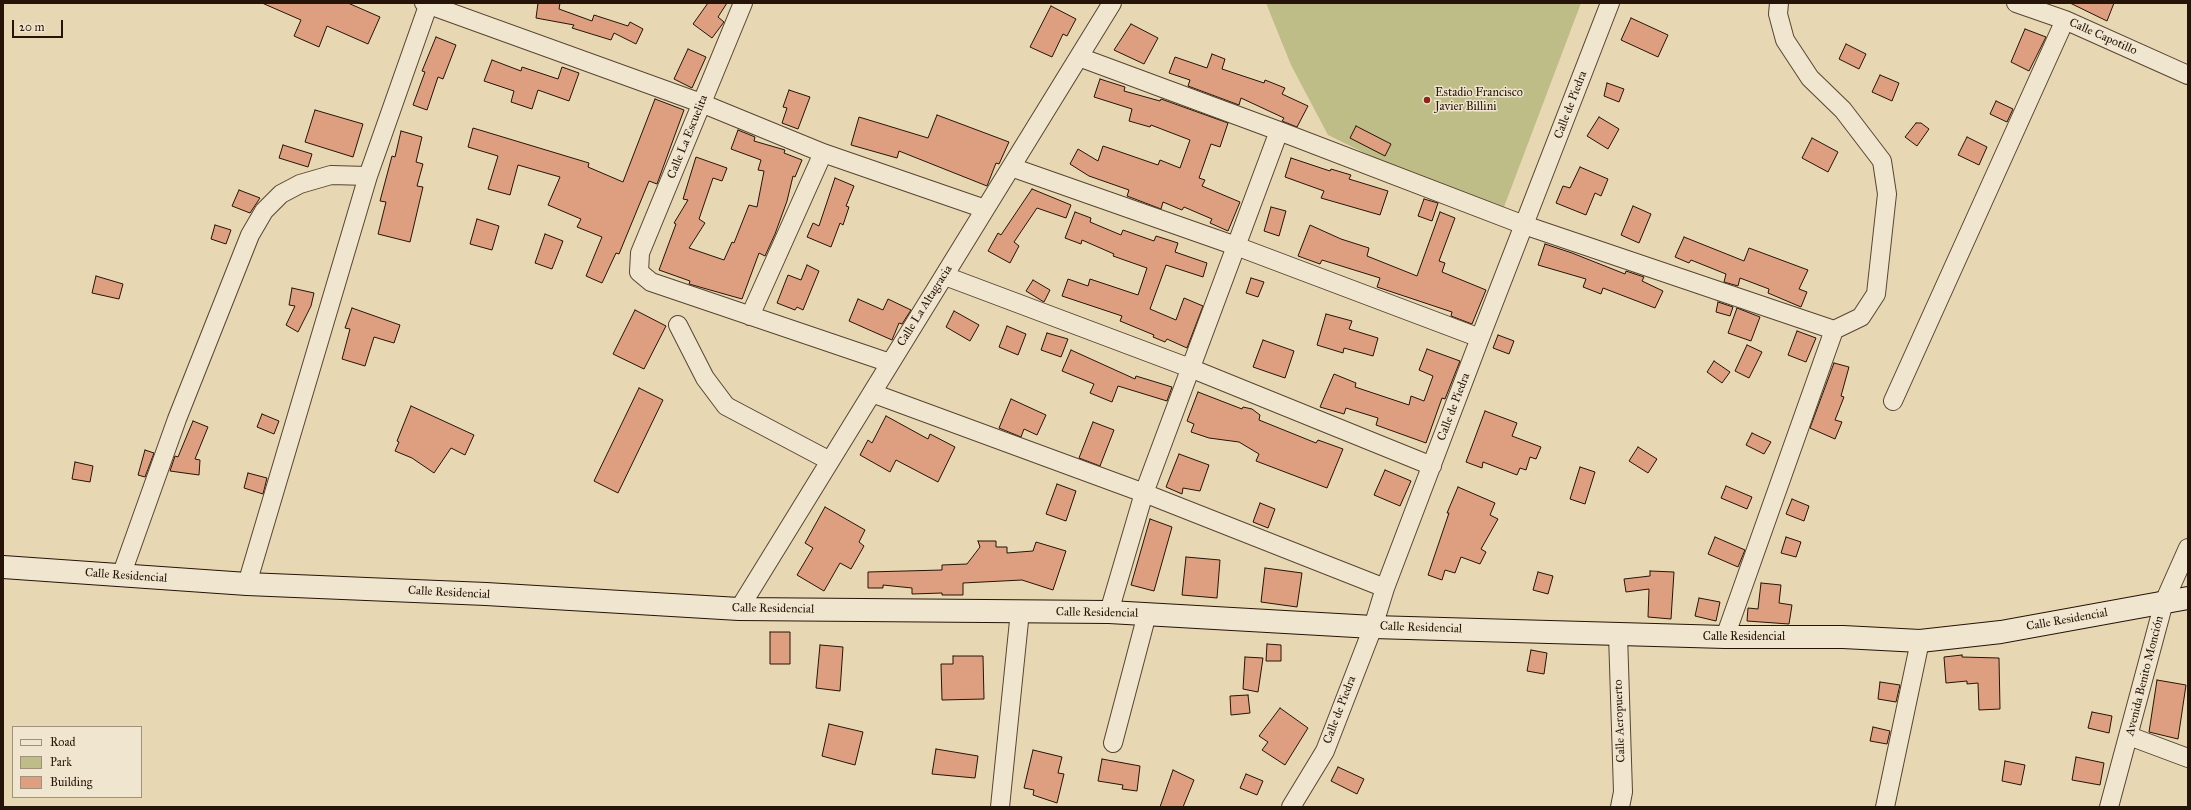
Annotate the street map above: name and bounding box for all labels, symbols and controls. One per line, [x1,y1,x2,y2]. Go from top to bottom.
scale bar [14,12,65,38]
street label: Calle Capotillo [2067,16,2139,58]
text: 20 m [19,20,45,34]
street label: Calle de Piedra [1551,69,1591,141]
place label: Estadio Francisco Javier Billini [1435,86,1523,114]
street label: Calle La Escuelita [665,93,711,181]
marker: Estadio Francisco Javier Billini [1422,95,1432,105]
street label: Calle La Altagracia [894,263,956,349]
street label: Calle de Piedra [1434,371,1474,443]
street label: Calle Residencial [84,566,168,586]
street label: Calle Residencial [407,584,491,602]
street label: Calle Residencial [732,601,814,617]
street label: Calle Residencial [1056,605,1138,621]
street label: Calle Residencial [2025,606,2109,634]
street label: Avenida Benito Monción [2123,615,2167,737]
street label: Calle Residencial [1380,619,1462,637]
street label: Calle Residencial [1703,630,1785,644]
street label: Calle de Piedra [1320,674,1360,746]
street label: Calle Aeropuerto [1611,679,1629,763]
legend [12,726,142,798]
text: Road [50,735,76,749]
text: Park [50,755,72,769]
text: Building [50,775,92,789]

